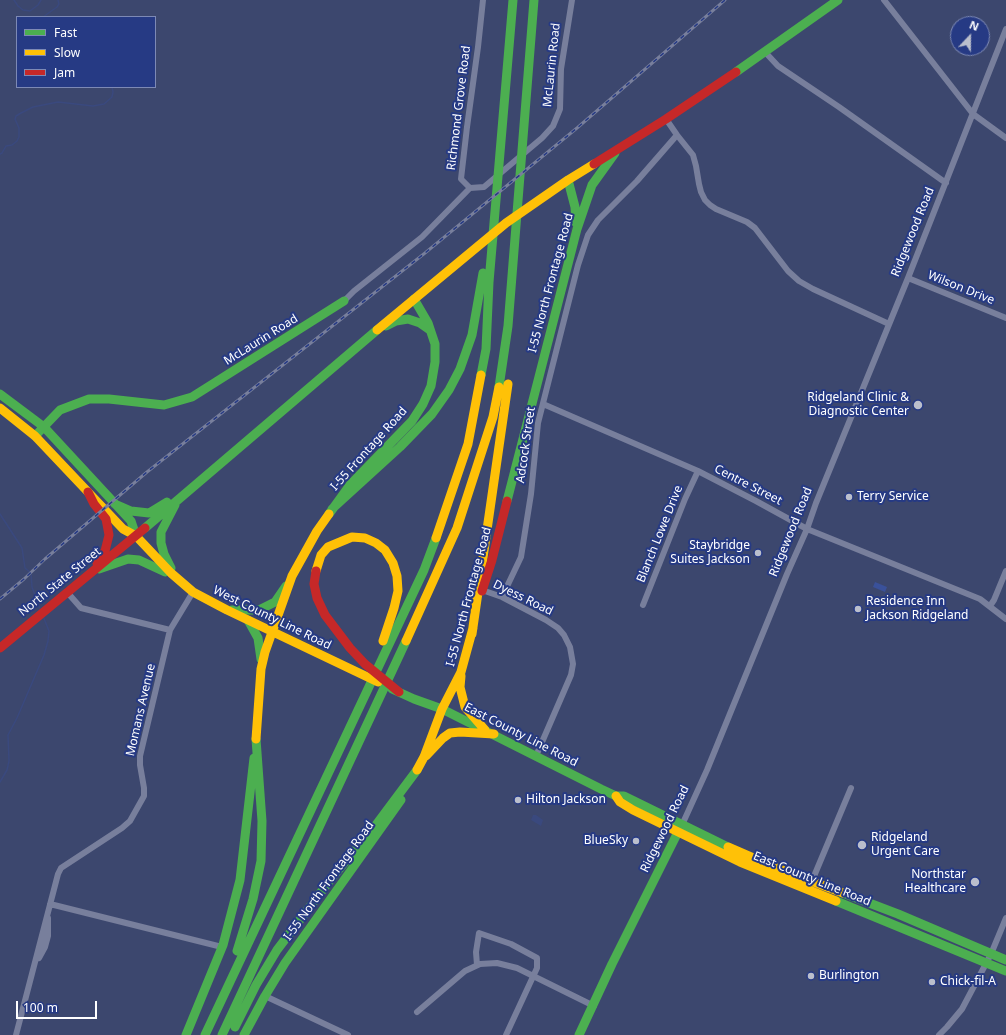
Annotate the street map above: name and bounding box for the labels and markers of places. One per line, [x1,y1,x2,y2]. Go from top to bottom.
place label: Ridgeland Clinic & Diagnostic Center [807,391,909,419]
marker: Ridgeland Clinic & Diagnostic Center [912,399,924,411]
place label: Terry Service [857,490,929,504]
marker: Terry Service [844,492,854,502]
place label: Staybridge Suites Jackson [670,539,750,567]
marker: Staybridge Suites Jackson [753,548,763,558]
place label: Residence Inn Jackson Ridgeland [866,595,968,623]
marker: Residence Inn Jackson Ridgeland [853,604,863,614]
place label: Hilton Jackson [526,793,606,807]
marker: Hilton Jackson [513,795,523,805]
place label: Ridgeland Urgent Care [871,831,939,859]
place label: BlueSky [584,834,628,848]
marker: BlueSky [631,836,641,846]
marker: Ridgeland Urgent Care [856,839,868,851]
place label: Northstar Healthcare [905,868,966,896]
marker: Northstar Healthcare [969,876,981,888]
place label: Burlington [819,969,879,983]
marker: Burlington [806,971,816,981]
place label: Chick-fil-A [940,975,996,989]
marker: Chick-fil-A [927,977,937,987]

